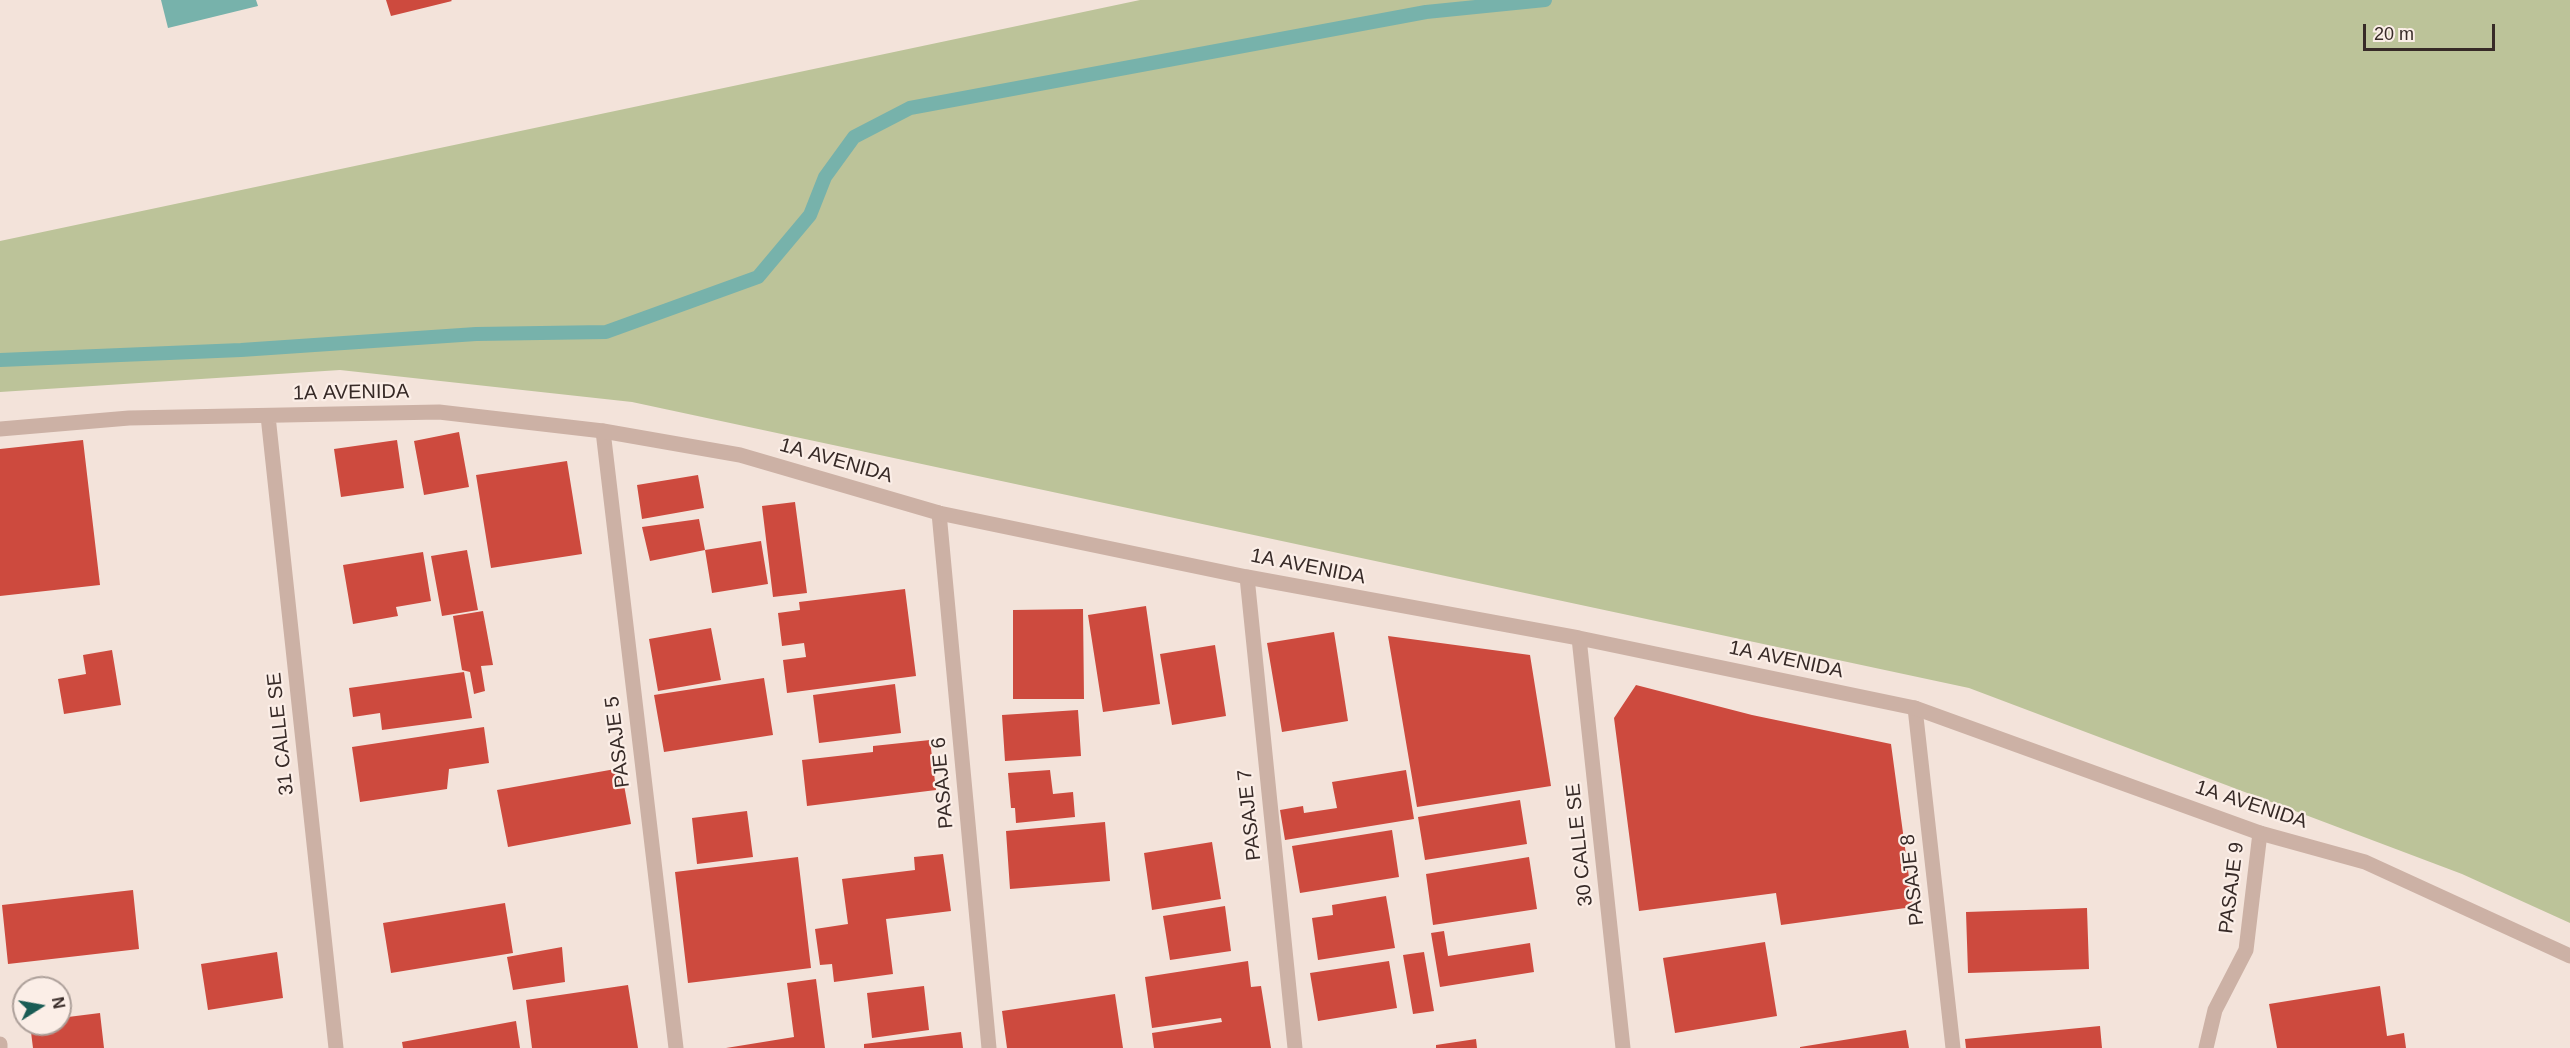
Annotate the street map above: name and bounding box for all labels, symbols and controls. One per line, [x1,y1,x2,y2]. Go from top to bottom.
scale bar [2366,12,2498,50]
text: 20 m [2374,24,2414,44]
street label: 1A AVENIDA [293,380,409,406]
street label: 1A AVENIDA [777,433,895,489]
street label: 1A AVENIDA [1249,544,1367,590]
street label: 1A AVENIDA [1727,636,1845,684]
street label: 31 CALLE SE [263,671,299,797]
street label: PASAJE 5 [600,695,636,789]
street label: PASAJE 6 [927,736,959,830]
street label: PASAJE 7 [1233,768,1267,862]
street label: 1A AVENIDA [2192,776,2310,834]
street label: 30 CALLE SE [1562,782,1598,908]
street label: PASAJE 8 [1896,833,1930,927]
street label: PASAJE 9 [2214,841,2250,935]
north arrow [12,976,72,1036]
text: N [49,996,68,1010]

